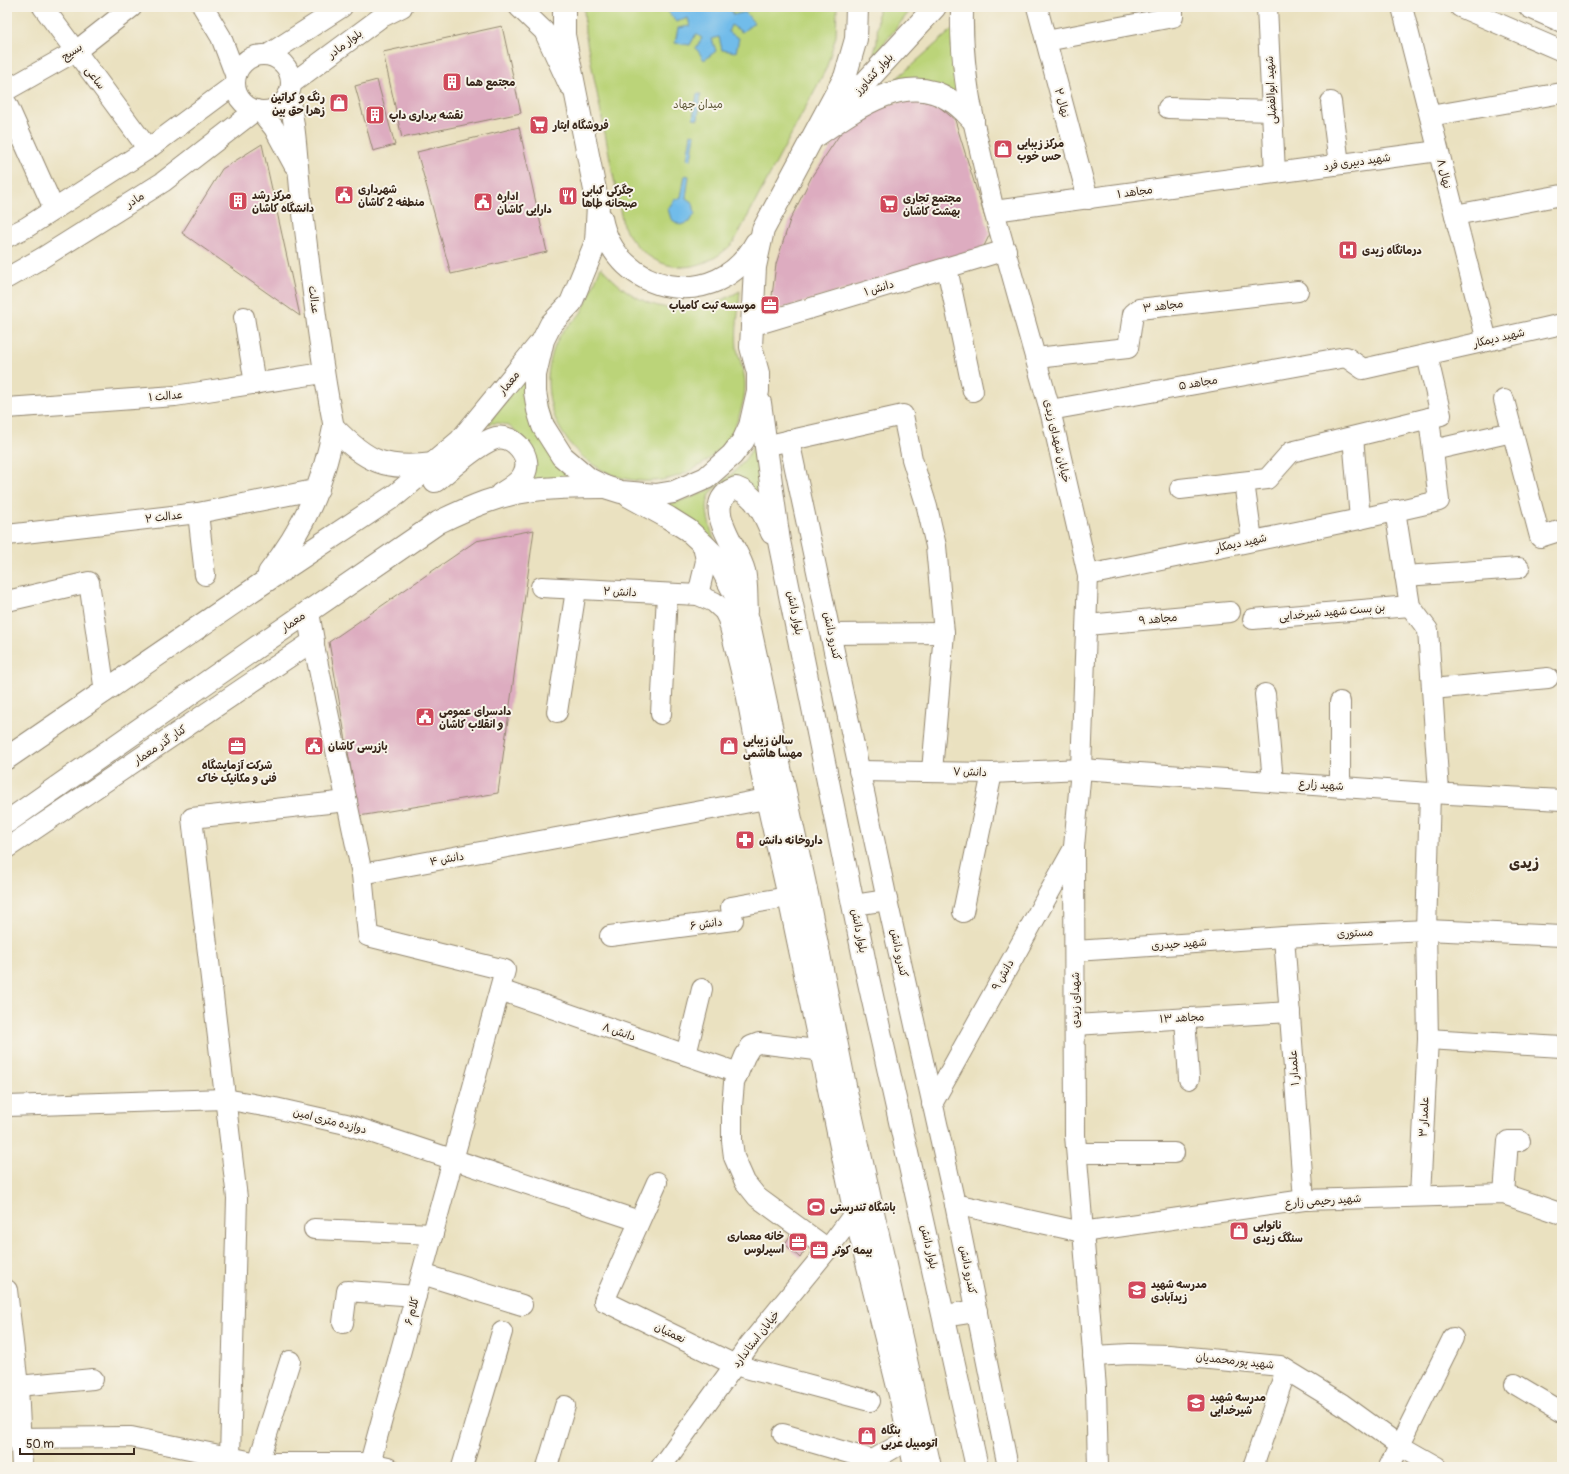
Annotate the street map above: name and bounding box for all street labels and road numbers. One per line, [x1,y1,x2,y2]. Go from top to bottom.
street label: بلوار مادر [324,27,365,63]
street label: بسیج [59,40,85,64]
street label: بلوار کشاورز [851,51,897,99]
street label: شهید ابوالفضلی [1263,55,1280,125]
street label: ساعی [81,64,108,93]
street label: نهال ۲ [1052,87,1072,119]
street label: شهید دبیری فرد [1323,151,1392,174]
street label: نهال ۸ [1434,158,1454,190]
street label: مجاهد ۱ [1116,183,1154,201]
street label: مادر [123,189,146,211]
street label: دانش ۱ [863,277,895,299]
street label: عدالت [306,285,322,315]
street label: مجاهد ۳ [1142,297,1184,315]
street label: شهید دیمکار [1471,326,1526,350]
street label: معمار [495,369,522,398]
street label: مجاهد ۵ [1178,373,1218,393]
street label: عدالت ۱ [148,388,184,404]
street label: خیابان شهدای زیدی [1040,398,1073,484]
street label: عدالت ۲ [144,508,184,526]
street label: شهید دیمکار [1213,531,1268,555]
street label: دانش ۲ [603,585,637,599]
street label: بلوار دانش [783,590,806,636]
street label: بن بست شهید شیرخدایی [1278,601,1386,624]
street label: معمار [277,609,308,635]
street label: کندرو دانش [820,611,844,662]
street label: مجاهد ۹ [1138,611,1178,627]
street label: کنار گذر معمار [130,722,189,768]
street label: دانش ۷ [953,765,987,779]
street label: شهید زارع [1298,777,1344,795]
street label: دانش ۴ [429,850,465,868]
street label: بلوار دانش [847,908,870,954]
street label: دانش ۶ [689,915,723,933]
street label: مستوری [1337,926,1374,941]
street label: کندرو دانش [887,928,911,979]
street label: شهید حیدری [1151,936,1207,952]
street label: دانش ۹ [989,957,1017,993]
street label: شهدای زیدی [1069,972,1082,1028]
street label: مجاهد ۱۳ [1159,1010,1205,1026]
street label: دانش ۸ [601,1020,637,1044]
street label: علمدار ۱ [1286,1050,1302,1086]
street label: علمدار ۳ [1416,1096,1432,1138]
street label: دوازده متری امین [292,1106,368,1136]
street label: شهید رحیمی زارع [1284,1192,1362,1212]
street label: بلوار دانش [917,1224,940,1271]
street label: کندرو دانش [956,1245,979,1296]
street label: کلام ۶ [402,1295,424,1327]
street label: خیابان استاندارد [730,1308,783,1371]
street label: نعمتیان [653,1320,687,1346]
street label: شهید پورمحمدیان [1195,1350,1275,1373]

